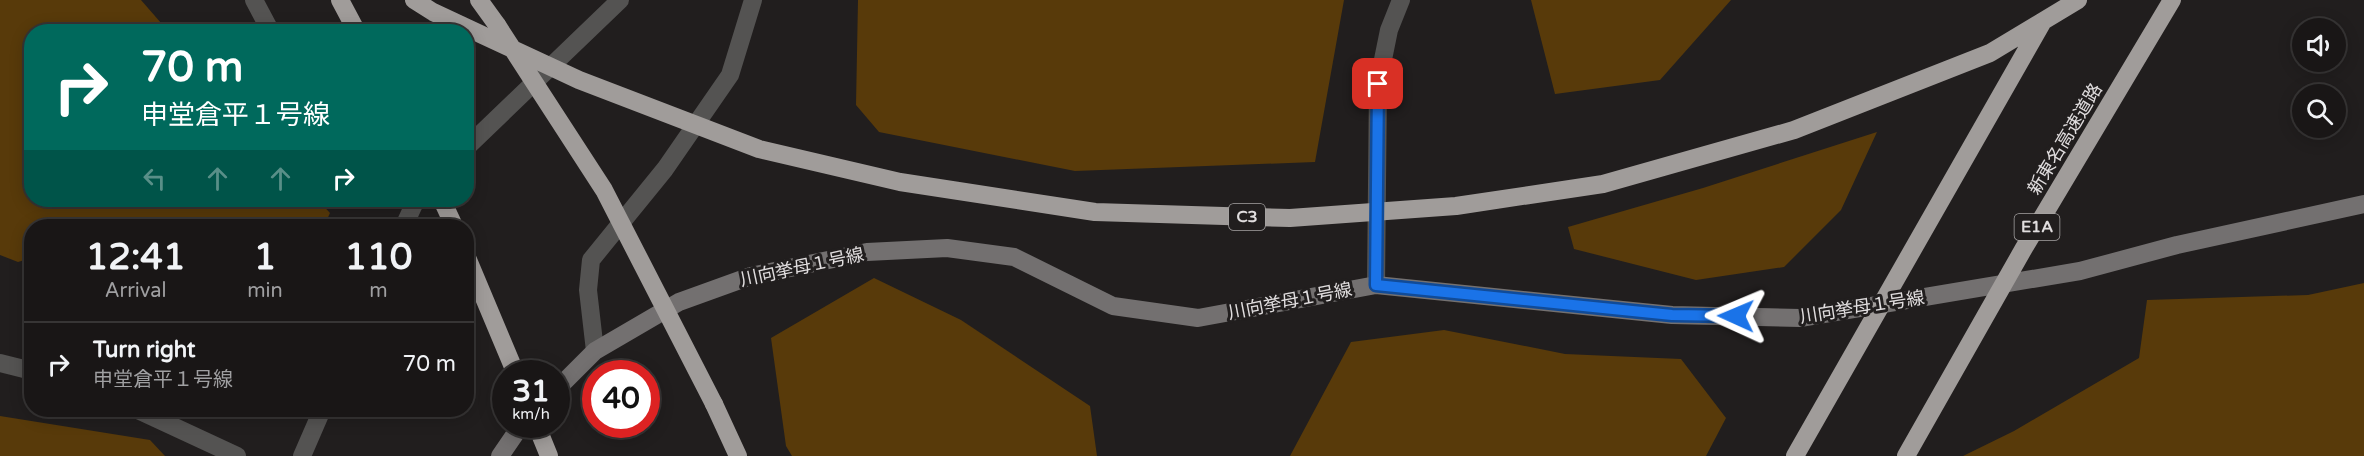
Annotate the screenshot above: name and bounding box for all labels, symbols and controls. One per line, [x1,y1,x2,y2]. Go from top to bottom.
map controls [2292,18,2346,138]
button: sound [2292,18,2346,72]
text: 70 m [141,42,243,93]
icon: right [42,48,120,126]
pin [1352,58,1403,109]
icon: arrive [1361,67,1394,100]
street label: 新東名高速道路 [2023,79,2107,199]
button: search [2292,84,2346,138]
text: 申堂倉平１号線 [141,99,330,132]
icon: left [138,162,171,195]
icon: ahead [201,162,234,195]
icon: ahead [264,162,297,195]
icon: right [327,162,360,195]
road number: C3 [1229,204,1265,230]
road number: E1A [2014,214,2060,240]
text: 12:41 [86,236,186,279]
text: 1 [254,236,276,279]
text: 110 [344,236,412,279]
street label: 川向挙母１号線 [738,243,866,291]
street label: 川向挙母１号線 [1226,278,1354,324]
text: Arrival [105,279,167,303]
text: min [247,279,283,303]
text: m [369,279,388,303]
position arrow [1704,284,1768,348]
street label: 川向挙母１号線 [1798,286,1926,328]
text: Turn right [93,337,195,363]
icon: right [42,348,75,381]
text: 70 m [402,351,456,377]
speed limit sign: 40 [582,360,660,438]
text: 申堂倉平１号線 [93,368,233,392]
text: 31 [512,373,550,410]
text: km/h [512,405,550,423]

